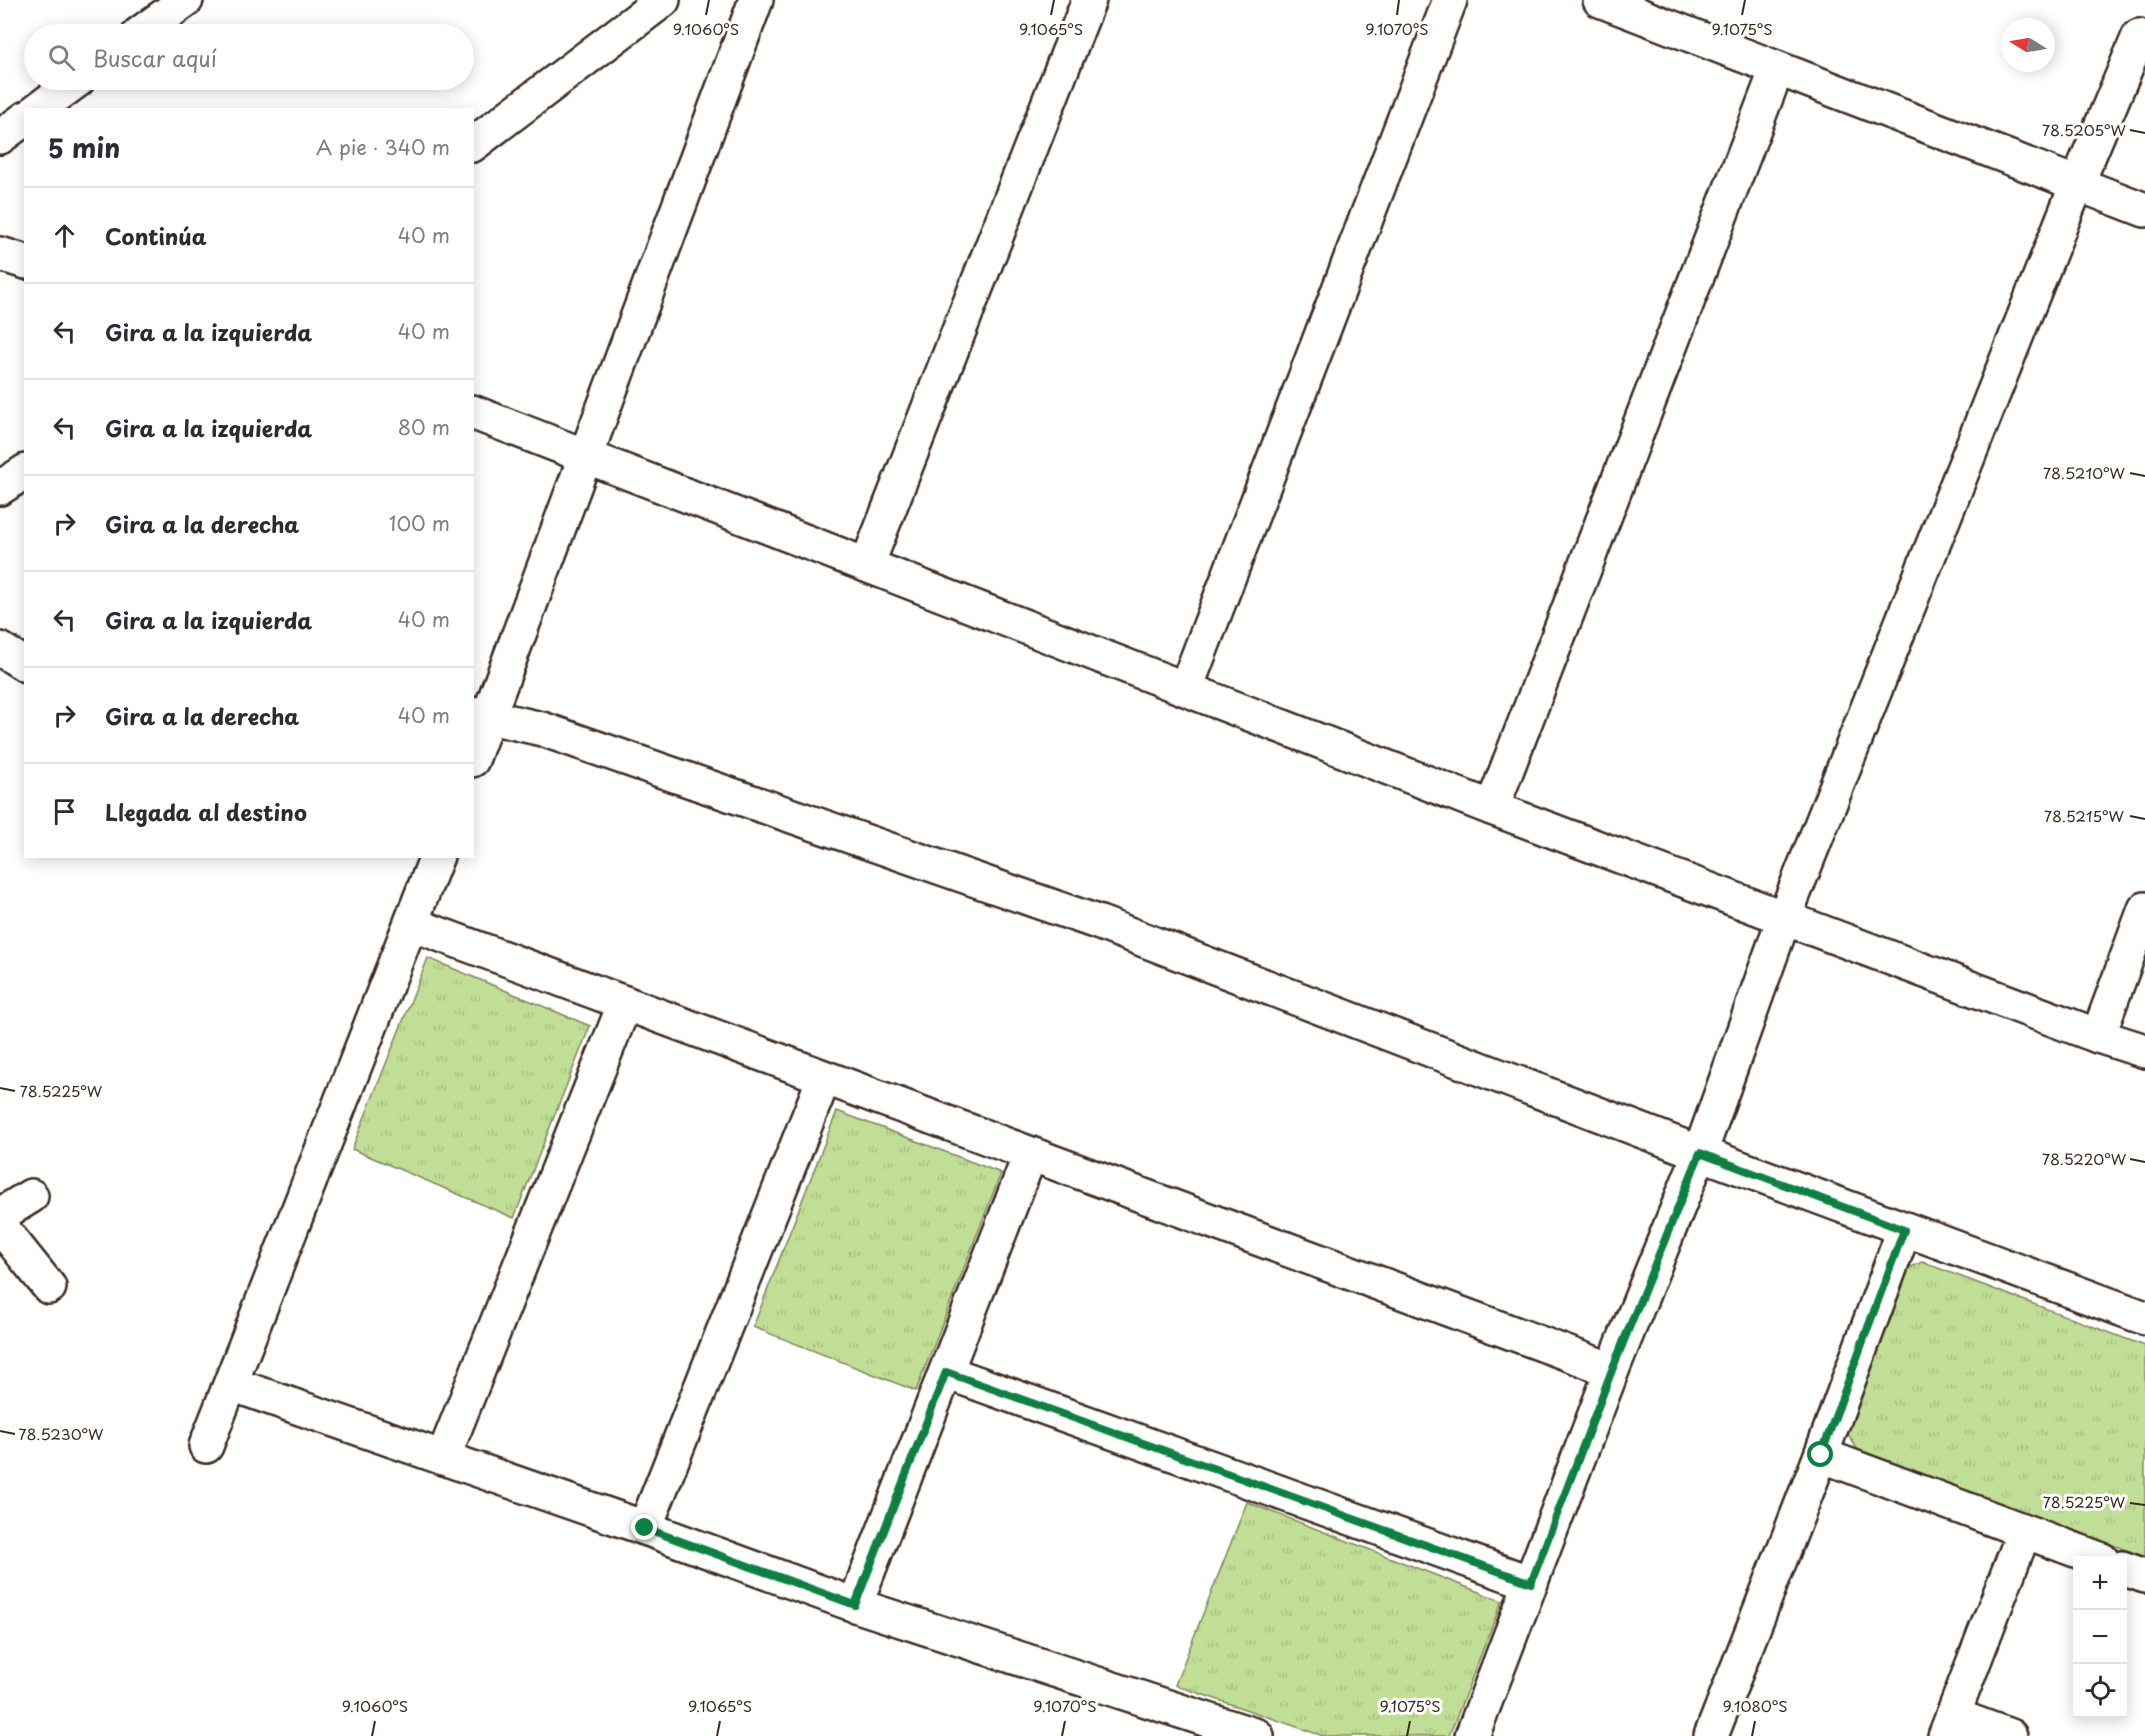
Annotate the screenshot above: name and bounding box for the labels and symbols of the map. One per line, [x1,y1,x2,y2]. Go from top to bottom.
text: 9.1060°S [673,17,739,40]
text: 9.1065°S [1019,17,1083,40]
text: 9.1070°S [1365,17,1429,40]
text: 9.1075°S [1711,17,1773,40]
north arrow [2001,18,2055,72]
text: 78.5205°W [2042,118,2127,141]
text: 78.5210°W [2043,461,2126,484]
text: 78.5215°W [2044,804,2125,827]
text: 78.5225°W [20,1079,103,1102]
text: 78.5220°W [2042,1147,2127,1170]
text: 78.5230°W [19,1422,104,1445]
route start [1807,1441,1833,1467]
text: 78.5225°W [2043,1490,2126,1513]
route end [631,1514,657,1540]
text: 9.1060°S [342,1694,408,1717]
text: 9.1065°S [688,1694,752,1717]
text: 9.1070°S [1033,1694,1097,1717]
text: 9.1075°S [1379,1694,1441,1717]
text: 9.1080°S [1722,1694,1788,1717]

